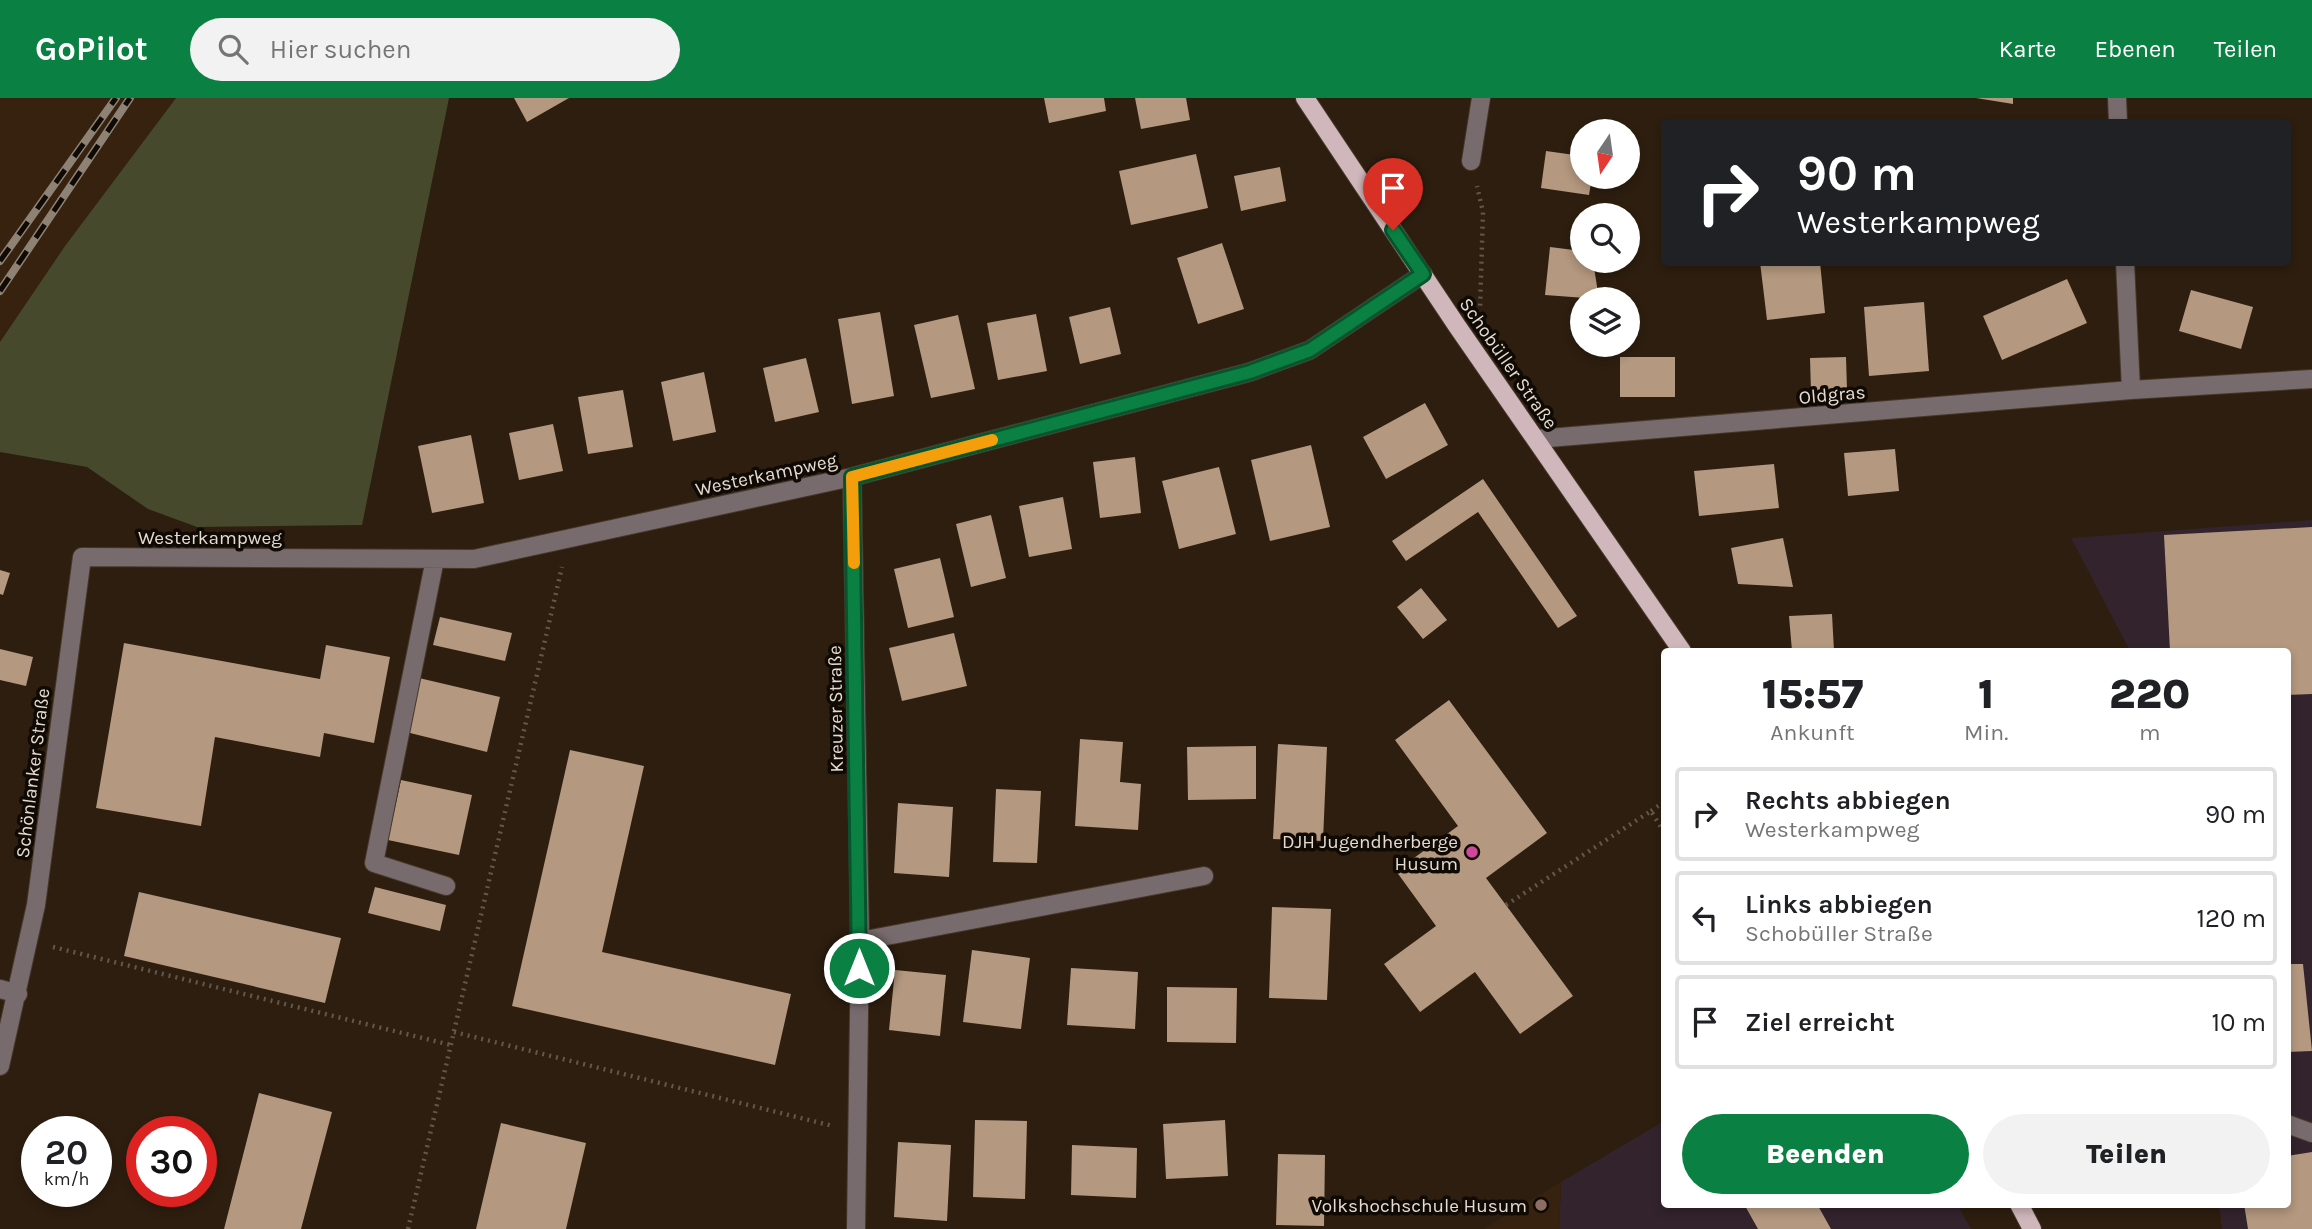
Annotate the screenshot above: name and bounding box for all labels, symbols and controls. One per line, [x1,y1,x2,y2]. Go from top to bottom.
search box [190,18,680,81]
text: GoPilot [35,30,148,68]
icon: search [214,30,252,68]
text: Hier suchen [270,34,411,65]
text: Karte [1999,35,2056,63]
text: Ebenen [2094,35,2176,63]
text: Teilen [2214,35,2277,63]
north arrow [1570,119,1640,189]
map controls [1570,119,1640,357]
text: 90 m [1797,145,1917,202]
icon: right [1682,147,1773,238]
pin [1363,158,1423,230]
icon: arrive [1374,169,1412,207]
button: search [1570,203,1640,273]
text: Westerkampweg [1797,204,2040,241]
button: layers [1570,287,1640,357]
street label: Schobüller Straße [1455,294,1562,433]
street label: Oldgras [1798,381,1866,409]
street label: Westerkampweg [693,449,839,501]
street label: Westerkampweg [138,527,282,549]
street label: Kreuzer Straße [824,645,848,773]
text: 15:57 [1762,669,1863,719]
text: 1 [1978,669,1994,719]
text: 220 [2109,669,2190,719]
street label: Schönlanker Straße [12,687,54,859]
text: Ankunft [1770,719,1855,746]
text: Min. [1964,719,2008,746]
text: m [2139,719,2160,746]
text: Rechts abbiegen [1745,785,1951,816]
icon: right [1686,795,1724,833]
text: 90 m [2205,799,2266,830]
text: Westerkampweg [1745,816,1920,843]
place label: DJH Jugendherberge Husum [1282,831,1458,875]
marker: DJH Jugendherberge Husum [1464,844,1480,860]
text: Links abbiegen [1745,889,1933,920]
icon: left [1686,899,1724,937]
text: 120 m [2196,903,2266,934]
text: Schobüller Straße [1745,920,1933,947]
position arrow [822,931,896,1005]
icon: arrive [1686,1003,1724,1041]
text: Ziel erreicht [1745,1007,1895,1038]
text: 10 m [2211,1007,2266,1038]
button: Beenden [1682,1114,1969,1194]
button: Teilen [1983,1114,2270,1194]
speed limit sign: 30 [126,1116,217,1207]
text: 20 [45,1132,88,1173]
text: km/h [44,1168,89,1190]
place label: Volkshochschule Husum [1312,1195,1527,1217]
marker: Volkshochschule Husum [1533,1197,1549,1213]

